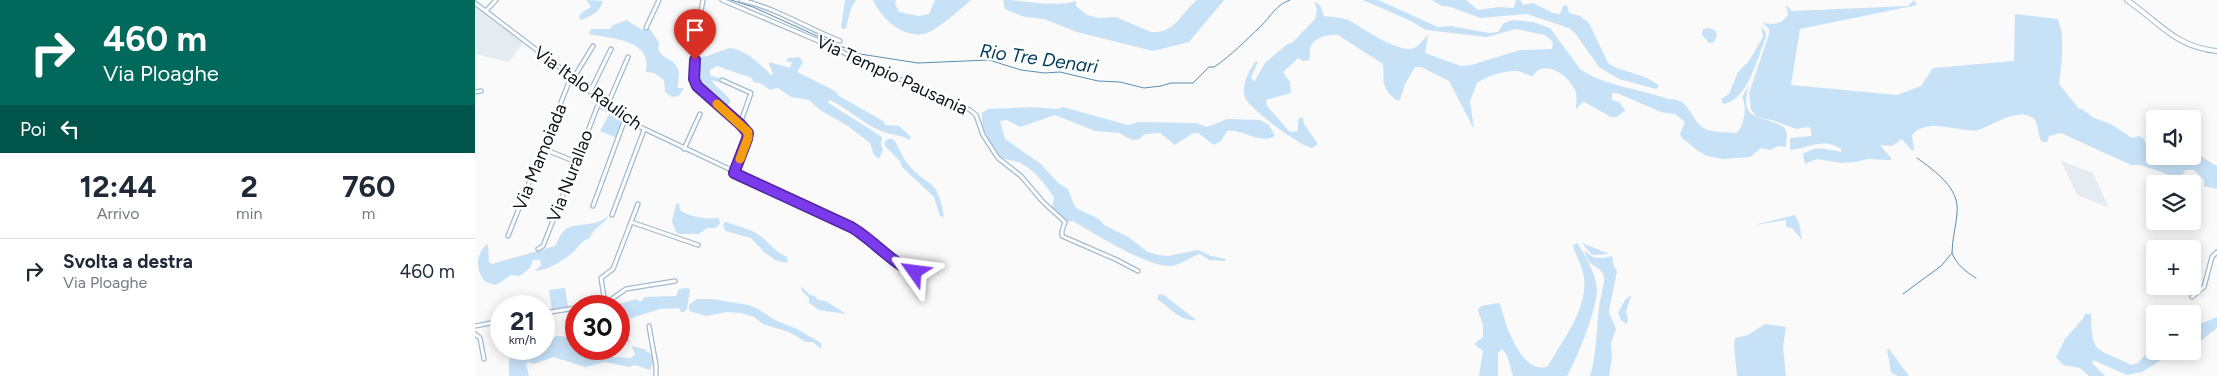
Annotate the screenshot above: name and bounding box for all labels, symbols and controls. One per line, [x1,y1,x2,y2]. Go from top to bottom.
pin [674,9,716,60]
icon: arrive [681,16,709,44]
text: 460 m [103,18,207,60]
icon: right [20,20,85,85]
street label: Via Tempio Pausania [813,30,971,120]
water label: Rio Tre Denari [978,39,1100,78]
street label: Via Italo Raulich [530,41,646,135]
text: Via Ploaghe [103,60,219,87]
street label: Via Mamoiada [509,100,571,214]
map controls [2146,110,2201,360]
button: sound [2146,110,2201,165]
icon: left [56,115,84,143]
text: Poi [20,118,46,141]
street label: Via Nurallao [542,127,598,225]
text: 12:44 [80,168,157,205]
text: 2 [241,168,258,205]
text: 760 [342,168,395,205]
button: layers [2146,175,2201,230]
text: Arrivo [97,204,139,223]
text: min [236,204,262,223]
text: m [362,204,375,223]
button: + [2146,240,2201,295]
position arrow [888,245,940,297]
text: Svolta a destra [63,250,193,273]
icon: right [20,257,48,285]
text: 460 m [399,260,455,283]
text: Via Ploaghe [63,273,147,292]
speed limit sign: 30 [565,295,630,360]
button: − [2146,305,2201,360]
text: 21 [510,306,535,336]
text: km/h [509,333,536,347]

